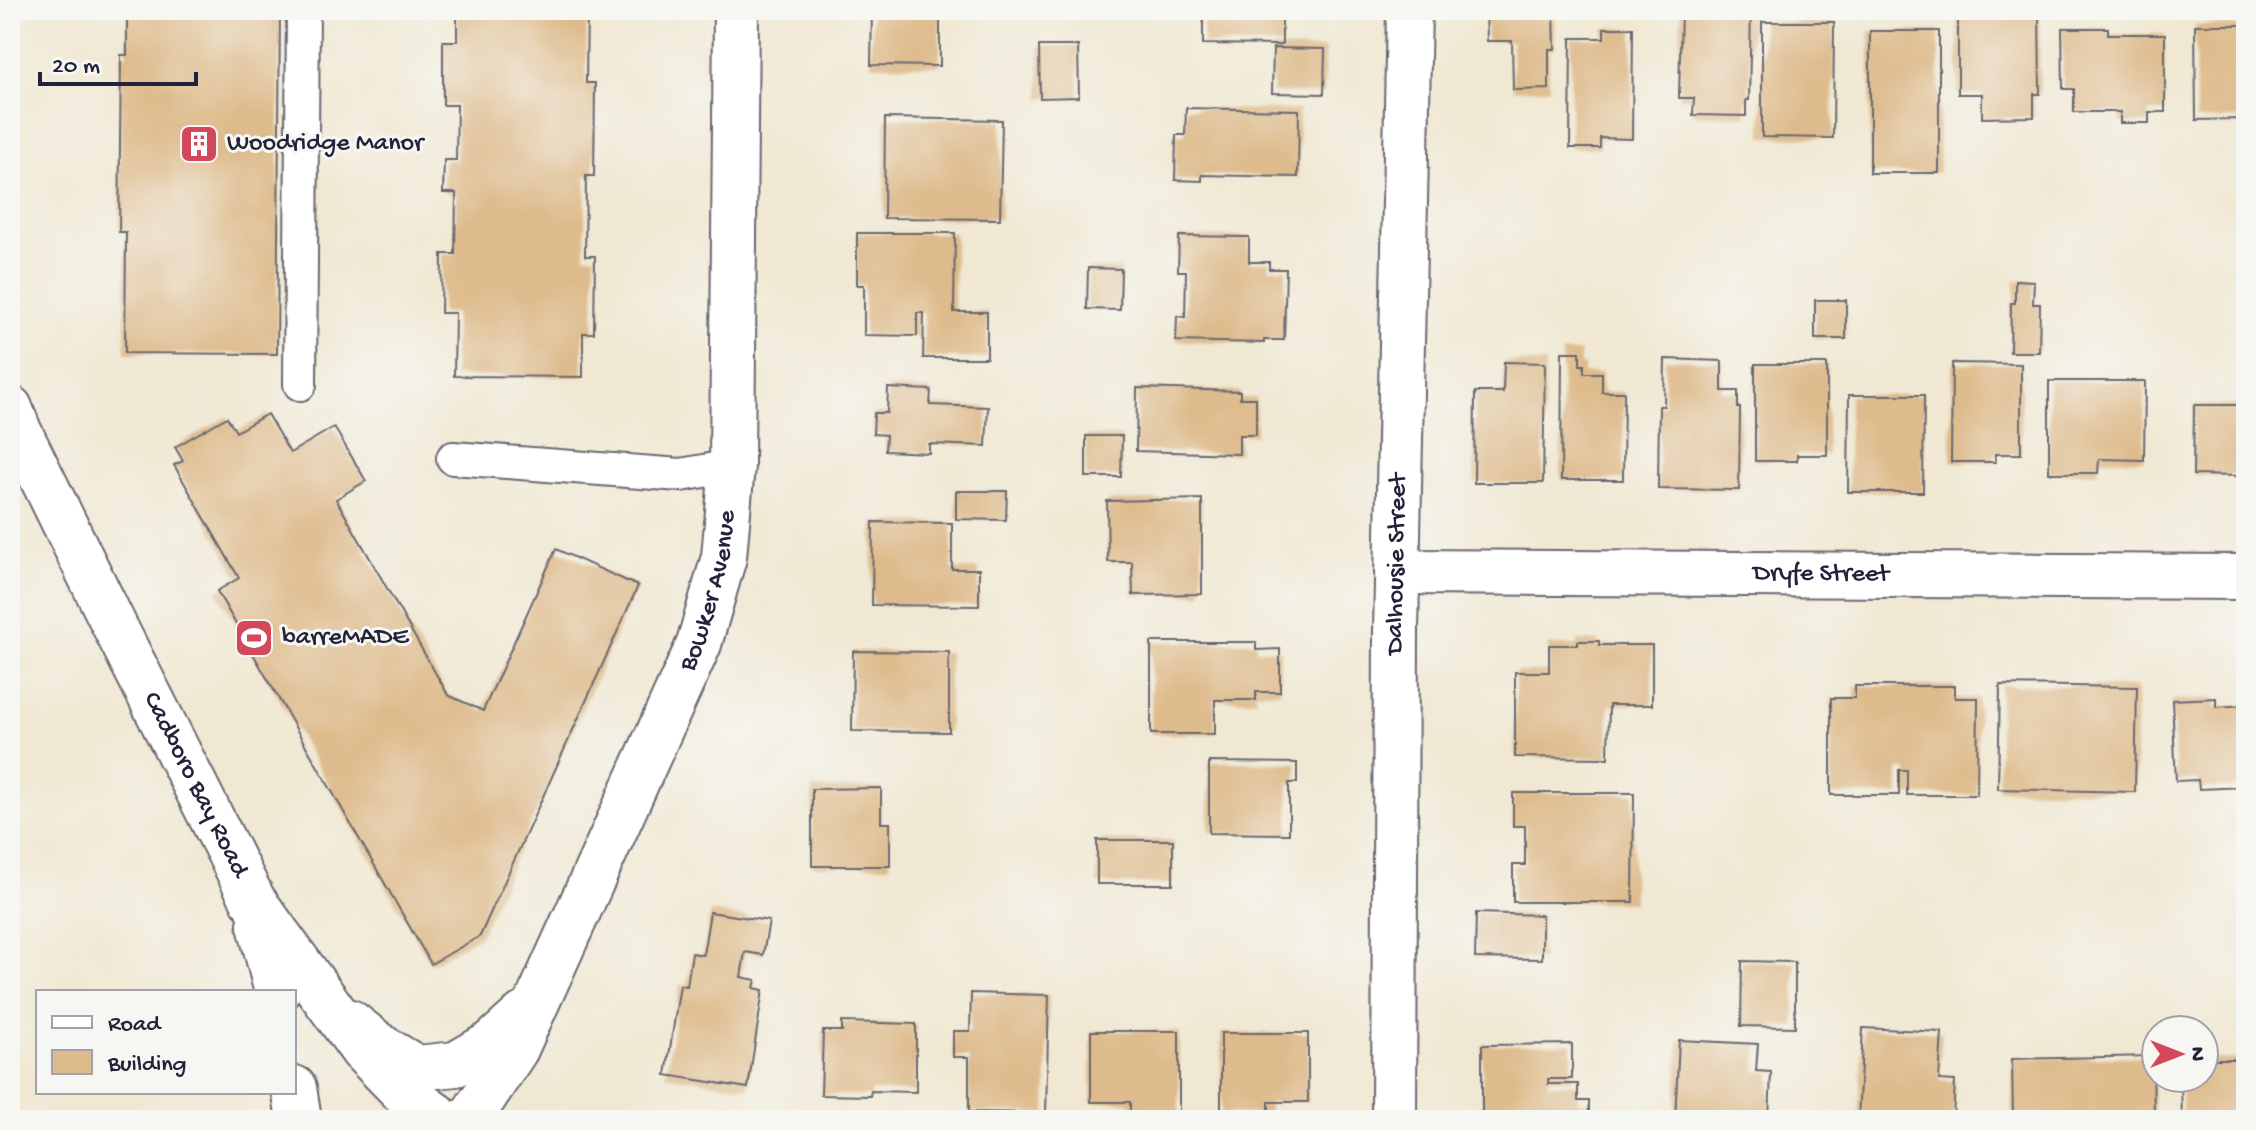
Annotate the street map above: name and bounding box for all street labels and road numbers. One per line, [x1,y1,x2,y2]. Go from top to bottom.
street label: Dalhousie Street [1380,471,1415,657]
street label: Bowker Avenue [673,509,744,677]
street label: Dryfe Street [1751,559,1891,590]
street label: Cadboro Bay Road [135,687,255,884]

